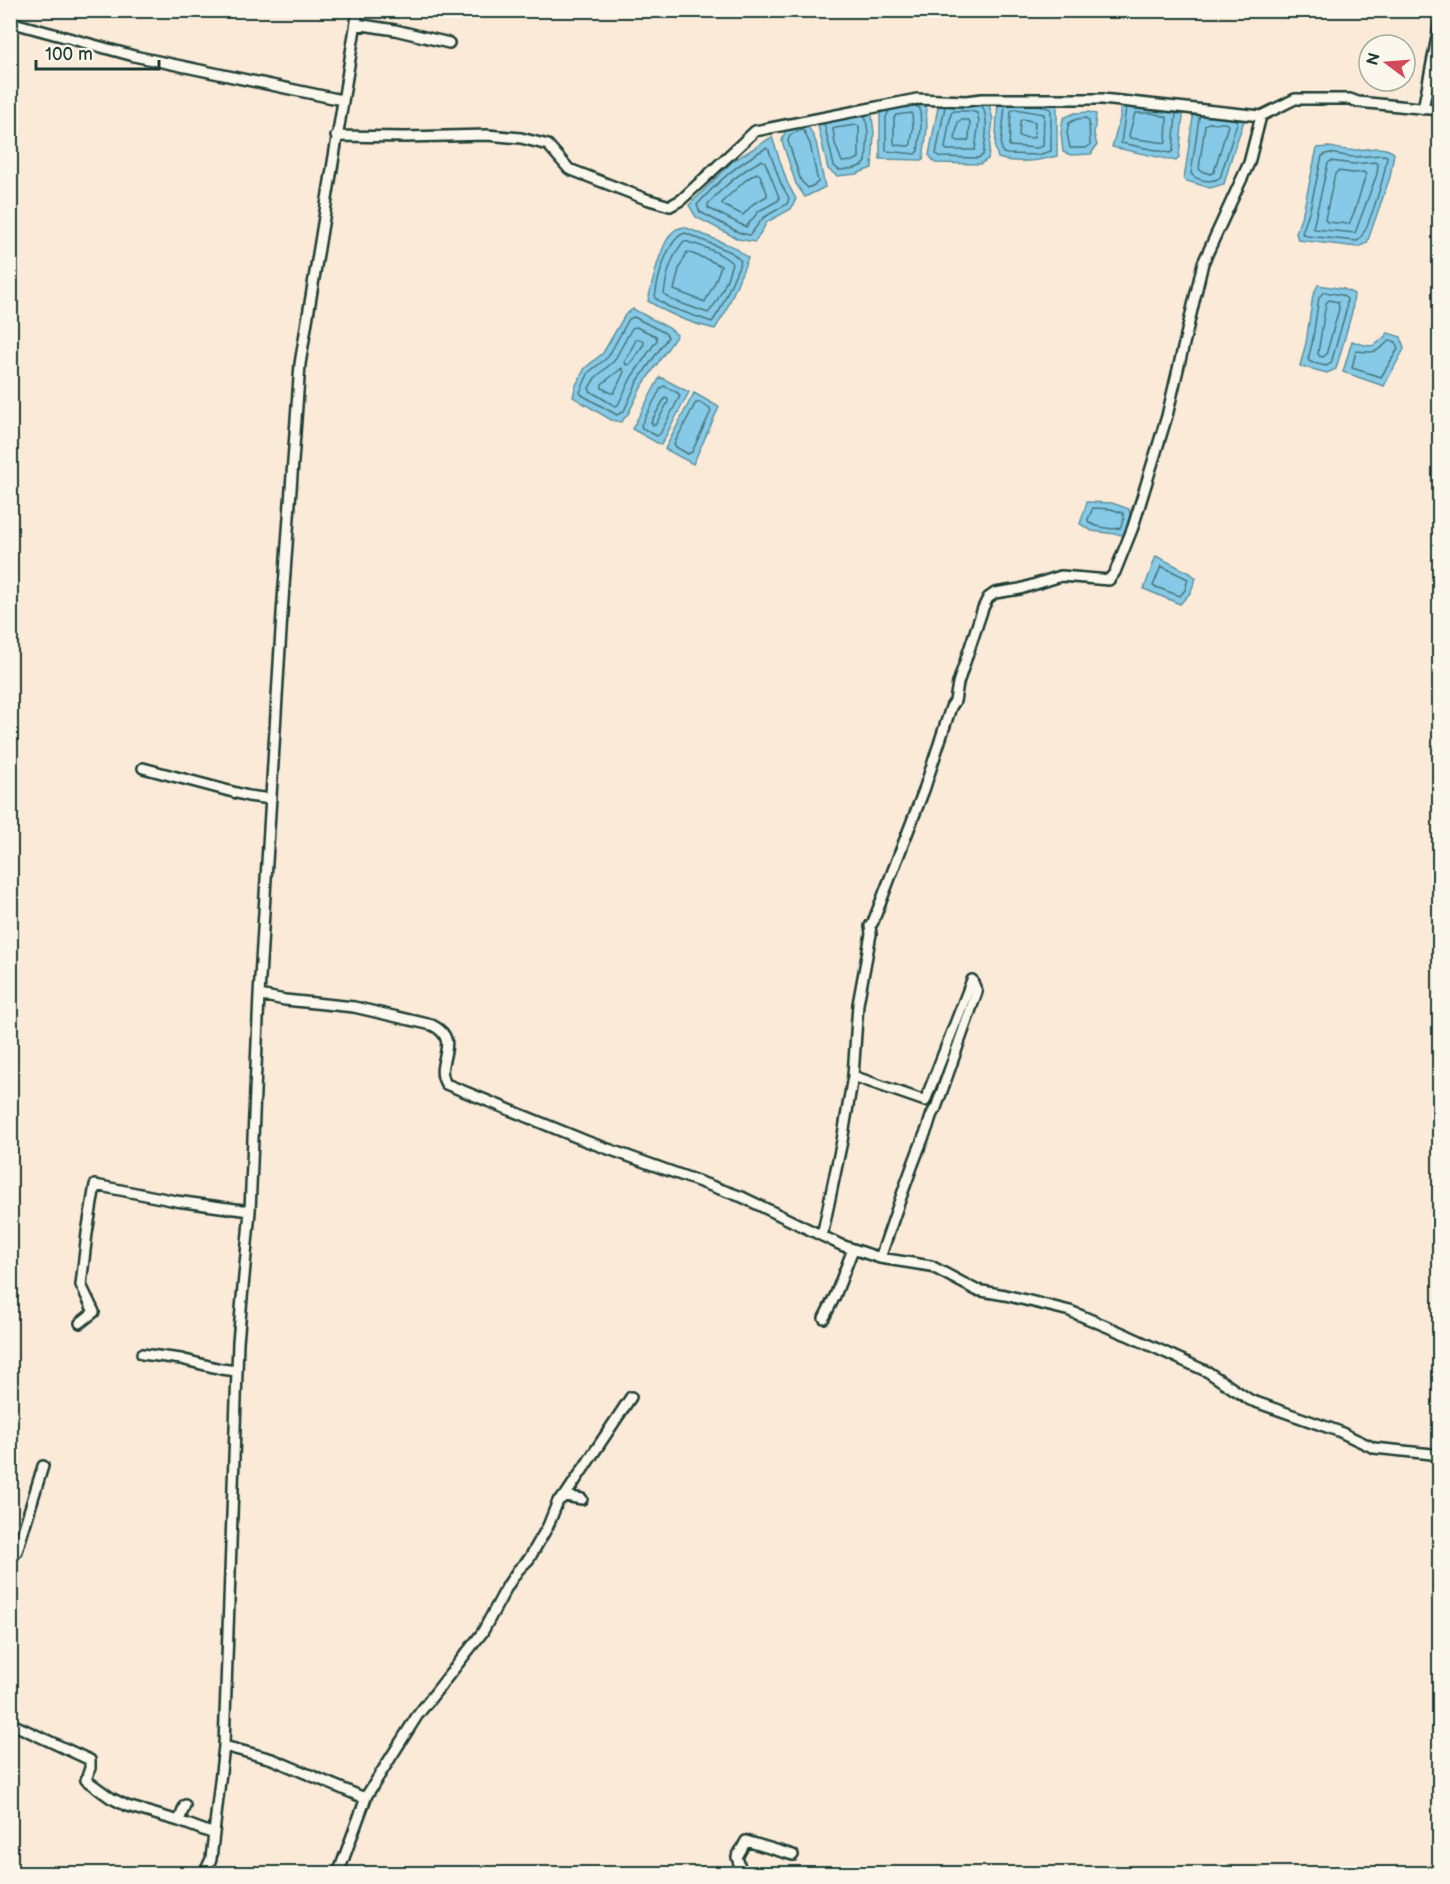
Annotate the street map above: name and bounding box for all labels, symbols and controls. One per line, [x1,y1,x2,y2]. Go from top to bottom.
scale bar [36,33,159,71]
north arrow [1357,33,1417,93]
text: 100 m [45,44,93,65]
text: N [1363,51,1385,68]

